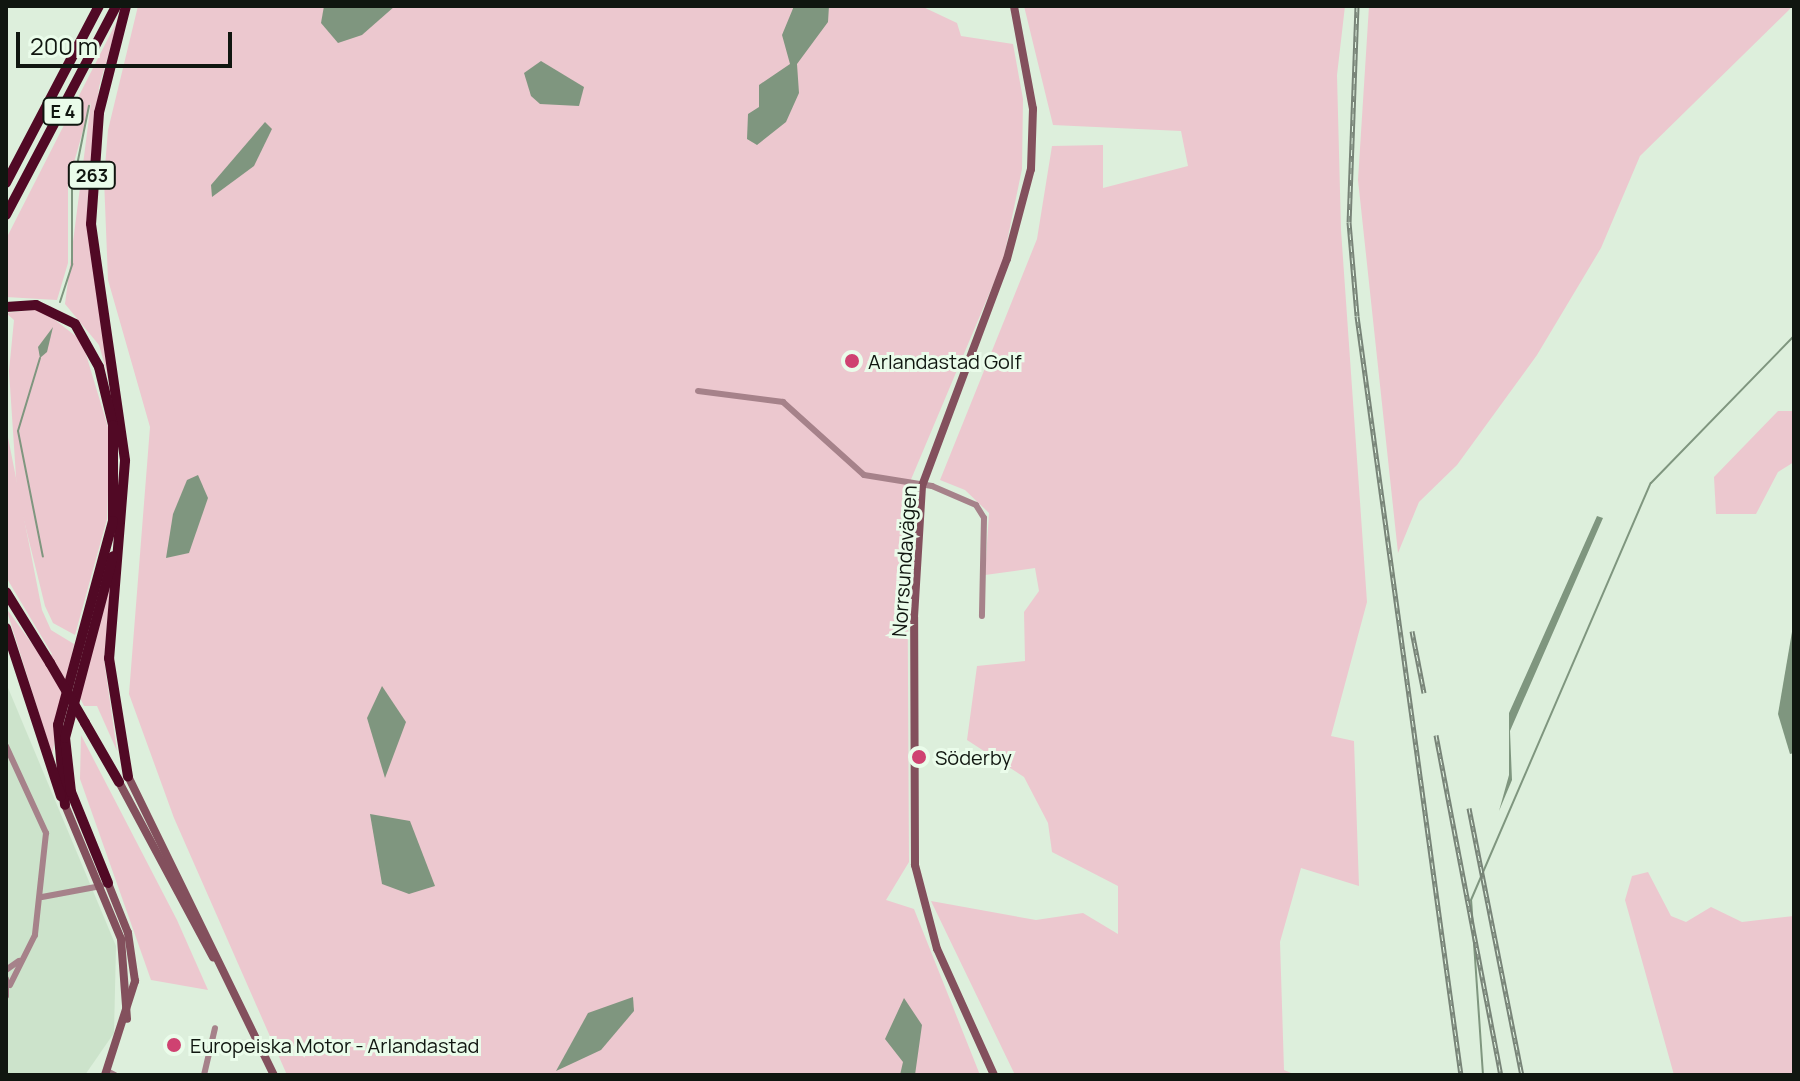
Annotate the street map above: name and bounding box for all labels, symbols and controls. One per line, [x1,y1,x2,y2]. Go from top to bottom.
scale bar [20,16,236,66]
text: 200 m [30,29,98,62]
road number: E 4 [41,97,85,125]
road number: 263 [66,161,118,189]
place label: Arlandastad Golf [868,349,1022,373]
marker: Arlandastad Golf [843,352,861,370]
street label: Norrsundavägen [887,484,921,638]
place label: Söderby [935,745,1012,769]
marker: Söderby [910,748,928,766]
place label: Europeiska Motor - Arlandastad [190,1033,479,1057]
marker: Europeiska Motor - Arlandastad [165,1036,183,1054]

